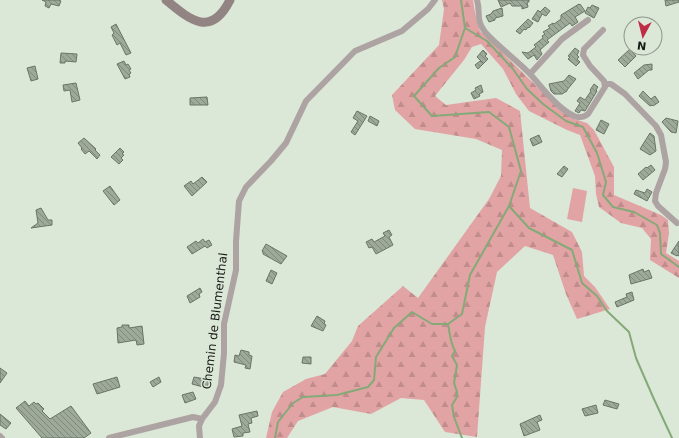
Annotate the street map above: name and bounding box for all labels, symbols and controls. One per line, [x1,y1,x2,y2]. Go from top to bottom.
north arrow [623,16,663,56]
text: N [636,38,647,52]
street label: Chemin de Blumenthal [200,252,230,390]

